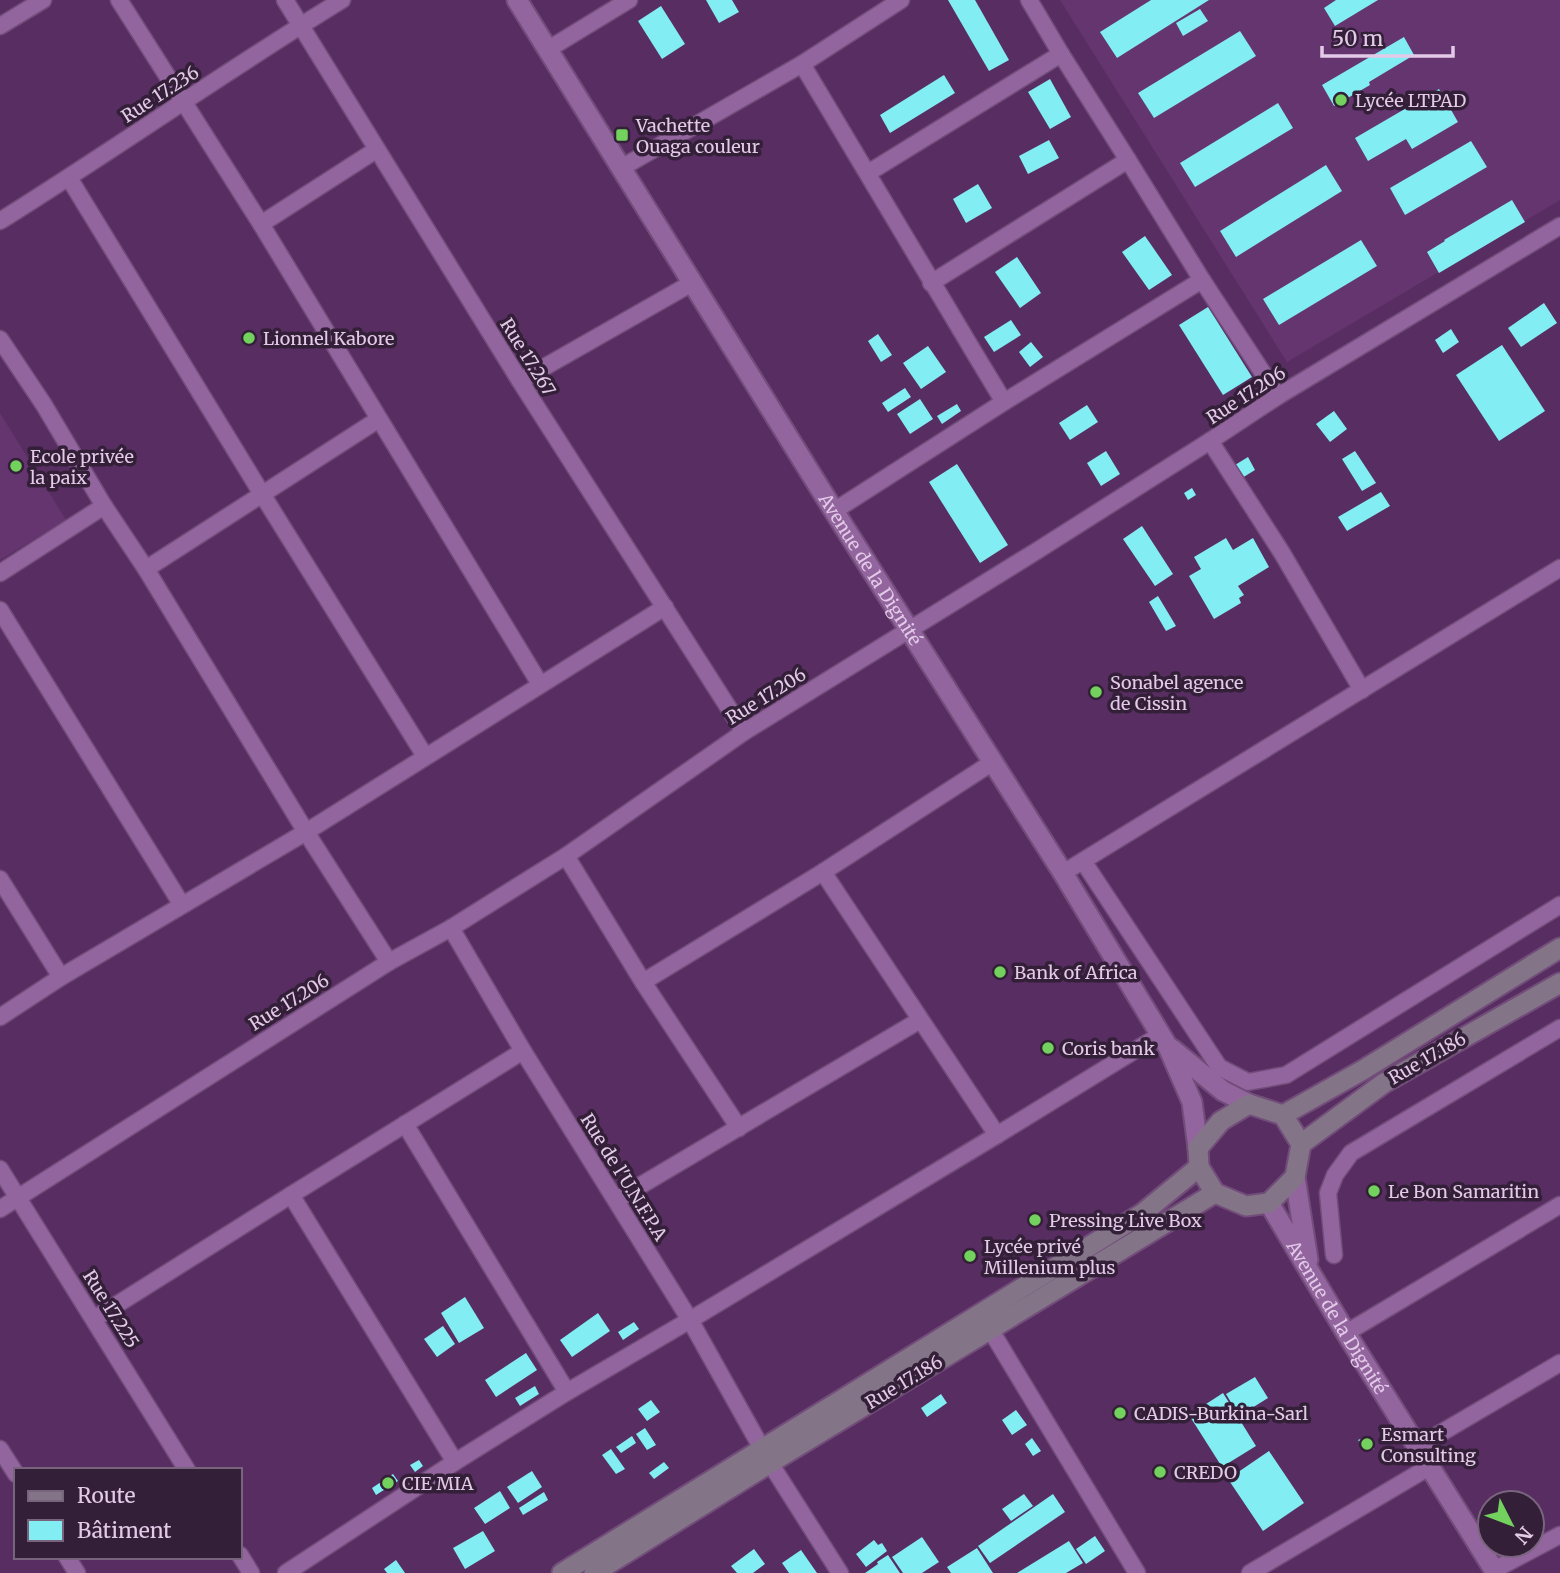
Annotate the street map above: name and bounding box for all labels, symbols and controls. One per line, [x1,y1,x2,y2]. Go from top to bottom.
scale bar [1322,14,1453,58]
text: 50 m [1332,25,1383,52]
street label: Rue 17.236 [117,60,203,128]
place label: Lycée LTPAD [1355,89,1466,112]
marker: Lycée LTPAD [1333,92,1349,108]
place label: Vachette Ouaga couleur [635,114,760,158]
marker: Vachette Ouaga couleur [614,127,630,143]
street label: Rue 17.267 [495,314,561,400]
place label: Lionnel Kabore [263,327,395,350]
marker: Lionnel Kabore [241,330,257,346]
street label: Rue 17.206 [1202,361,1290,429]
place label: Ecole privée la paix [30,445,134,489]
marker: Ecole privée la paix [8,458,24,474]
street label: Avenue de la Dignité [814,488,927,649]
street label: Rue 17.206 [722,662,810,730]
place label: Sonabel agence de Cissin [1110,671,1243,715]
marker: Sonabel agence de Cissin [1088,684,1104,700]
place label: Bank of Africa [1014,961,1138,984]
marker: Bank of Africa [992,964,1008,980]
street label: Rue 17.206 [245,968,333,1036]
street label: Rue 17.186 [1384,1027,1470,1089]
place label: Coris bank [1062,1037,1155,1060]
marker: Coris bank [1040,1040,1056,1056]
street label: Rue de l'U.N.F.P.A [576,1109,672,1245]
place label: Le Bon Samaritin [1388,1180,1539,1203]
marker: Le Bon Samaritin [1366,1183,1382,1199]
place label: Pressing Live Box [1049,1209,1202,1232]
marker: Pressing Live Box [1027,1212,1043,1228]
place label: Lycée privé Millenium plus [984,1235,1115,1279]
street label: Avenue de la Dignité [1282,1235,1393,1398]
marker: Lycée privé Millenium plus [962,1248,978,1264]
street label: Rue 17.225 [78,1266,144,1352]
street label: Rue 17.186 [861,1350,947,1414]
place label: CADIS-Burkina-Sarl [1134,1402,1308,1425]
marker: CADIS-Burkina-Sarl [1112,1405,1128,1421]
place label: Esmart Consulting [1381,1423,1476,1467]
marker: Esmart Consulting [1359,1436,1375,1452]
place label: CREDO [1174,1461,1237,1484]
marker: CREDO [1152,1464,1168,1480]
legend [14,1468,242,1559]
place label: CIE MIA [402,1472,474,1495]
marker: CIE MIA [380,1475,396,1491]
text: Route [77,1482,135,1509]
north arrow [1476,1489,1546,1559]
text: Bâtiment [77,1517,171,1544]
text: N [1510,1522,1538,1549]

